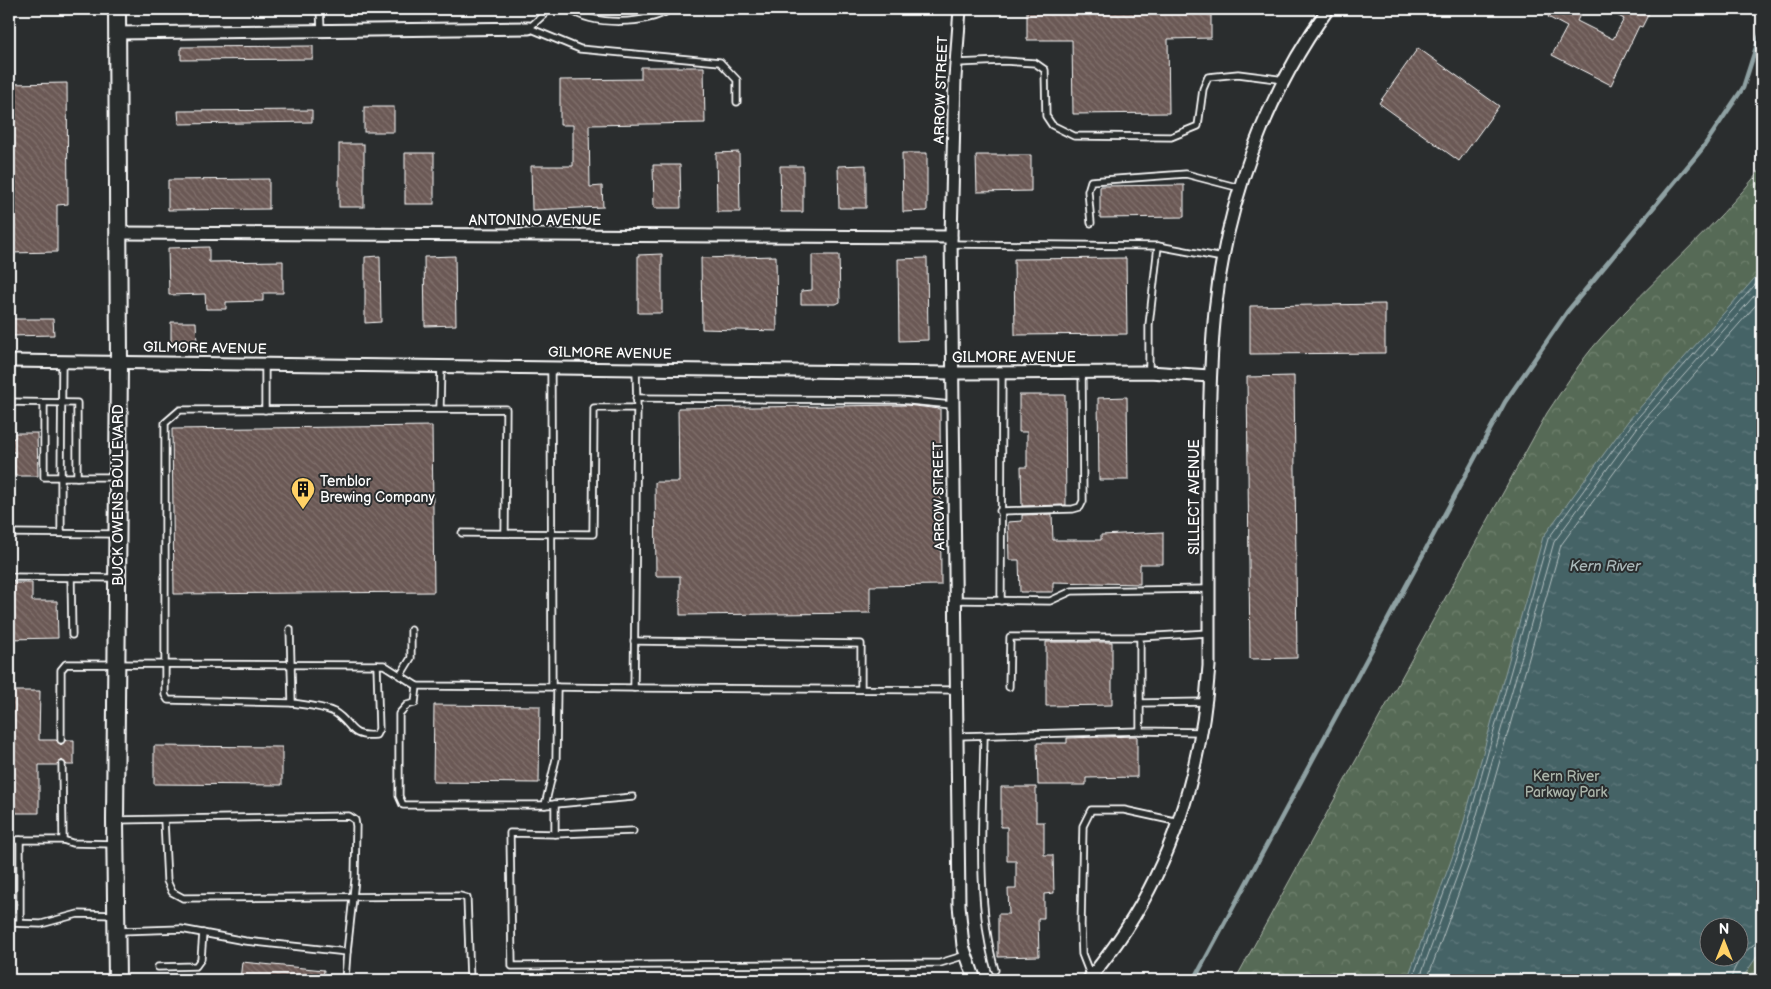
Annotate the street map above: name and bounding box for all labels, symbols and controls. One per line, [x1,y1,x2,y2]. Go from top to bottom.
street label: ARROW STREET [931,35,951,144]
street label: ANTONINO AVENUE [469,212,601,229]
street label: GILMORE AVENUE [143,338,267,358]
street label: GILMORE AVENUE [548,343,672,363]
street label: GILMORE AVENUE [952,349,1076,366]
street label: BUCK OWENS BOULEVARD [110,404,127,586]
street label: SILLECT AVENUE [1186,439,1203,555]
street label: ARROW STREET [930,441,948,550]
place label: Temblor Brewing Company [320,473,436,506]
building icon: Temblor Brewing Company [290,476,316,510]
water label: Kern River [1570,557,1642,576]
park label: Kern River Parkway Park [1525,768,1607,801]
north arrow [1698,916,1748,966]
text: N [1719,921,1729,938]

